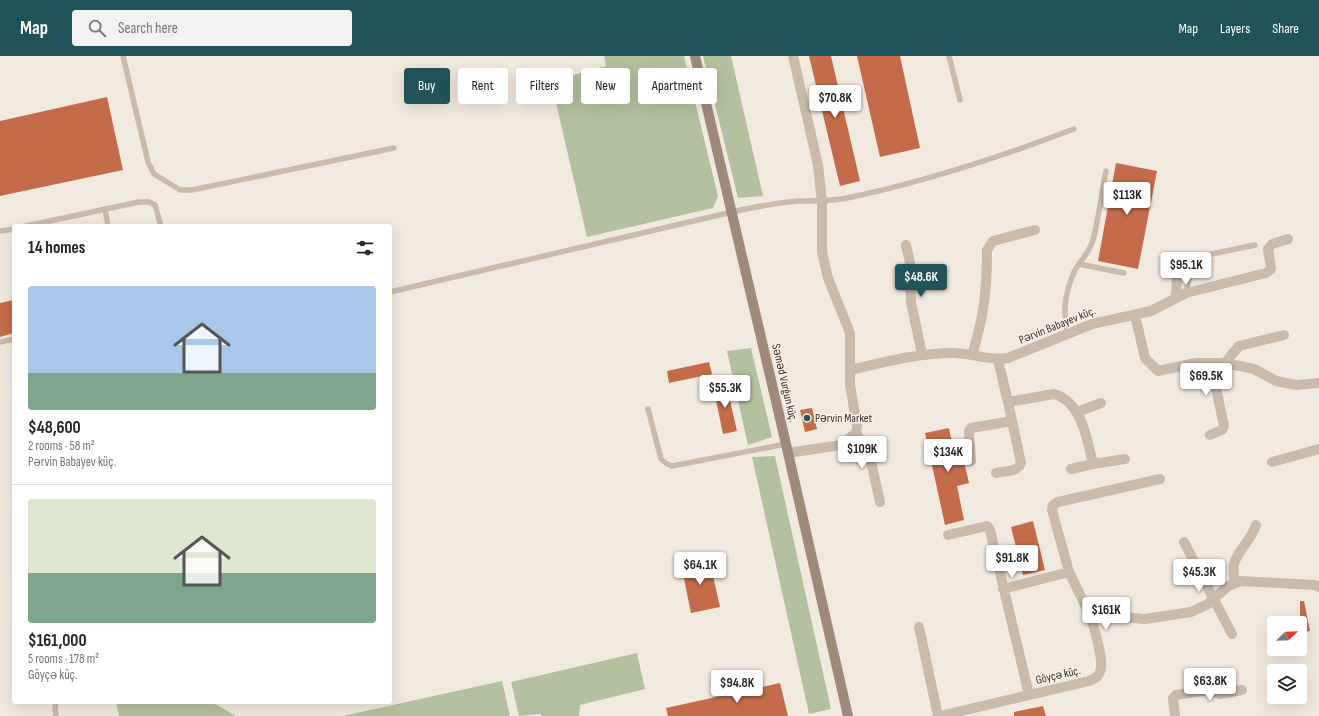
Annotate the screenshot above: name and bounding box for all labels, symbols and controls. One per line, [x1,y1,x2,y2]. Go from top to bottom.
search box [72,10,352,46]
text: Map [20,17,48,40]
icon: search [86,17,108,39]
text: Search here [118,19,178,38]
text: Map [1178,20,1198,37]
text: Layers [1220,20,1250,37]
text: Share [1272,20,1299,37]
chip: Buy [404,68,450,104]
chip: Rent [458,68,508,104]
chip: Filters [516,68,573,104]
chip: New [581,68,630,104]
chip: Apartment [638,68,717,104]
pin: $70.8K [802,85,868,119]
text: $70.8K [818,90,852,106]
pin: $113K [1099,182,1155,216]
text: $113K [1112,187,1142,203]
icon: filters [354,237,376,259]
text: 14 homes [28,238,85,258]
pin: $95.1K [1153,252,1219,286]
text: $95.1K [1169,257,1203,273]
pin: $48.6K [888,264,954,298]
text: $48.6K [904,269,938,285]
street label: Pərvin Babayev küç. [1017,303,1098,348]
icon: home [166,312,238,384]
street label: Səməd Vurğun küç. [768,342,801,424]
pin: $69.5K [1173,363,1239,397]
text: $69.5K [1189,368,1223,384]
pin: $55.3K [692,375,758,409]
text: $55.3K [708,380,742,396]
place label: Pərvin Market [815,411,873,426]
marker: Pərvin Market [802,413,812,423]
text: $48,600 [28,418,81,438]
pin: $109K [834,436,890,470]
text: 2 rooms · 58 m² [28,438,95,454]
pin: $134K [920,439,976,473]
text: $109K [847,441,877,457]
text: $134K [933,444,963,460]
text: Pərvin Babayev küç. [28,454,116,470]
icon: home [166,525,238,597]
pin: $91.8K [979,545,1045,579]
text: $91.8K [995,550,1029,566]
pin: $64.1K [667,552,733,586]
text: $64.1K [683,557,717,573]
pin: $45.3K [1166,559,1232,593]
text: $45.3K [1182,564,1216,580]
pin: $161K [1078,597,1134,631]
text: $161K [1091,602,1121,618]
north arrow [1267,616,1307,656]
map controls [1267,616,1307,704]
text: $161,000 [28,631,86,651]
text: 5 rooms · 178 m² [28,651,99,667]
street label: Göyçə küç. [1034,663,1082,688]
button: layers [1267,664,1307,704]
text: Göyçə küç. [28,667,78,683]
pin: $63.8K [1177,668,1243,702]
pin: $94.8K [704,670,770,704]
text: $63.8K [1193,673,1227,689]
text: $94.8K [720,675,754,691]

